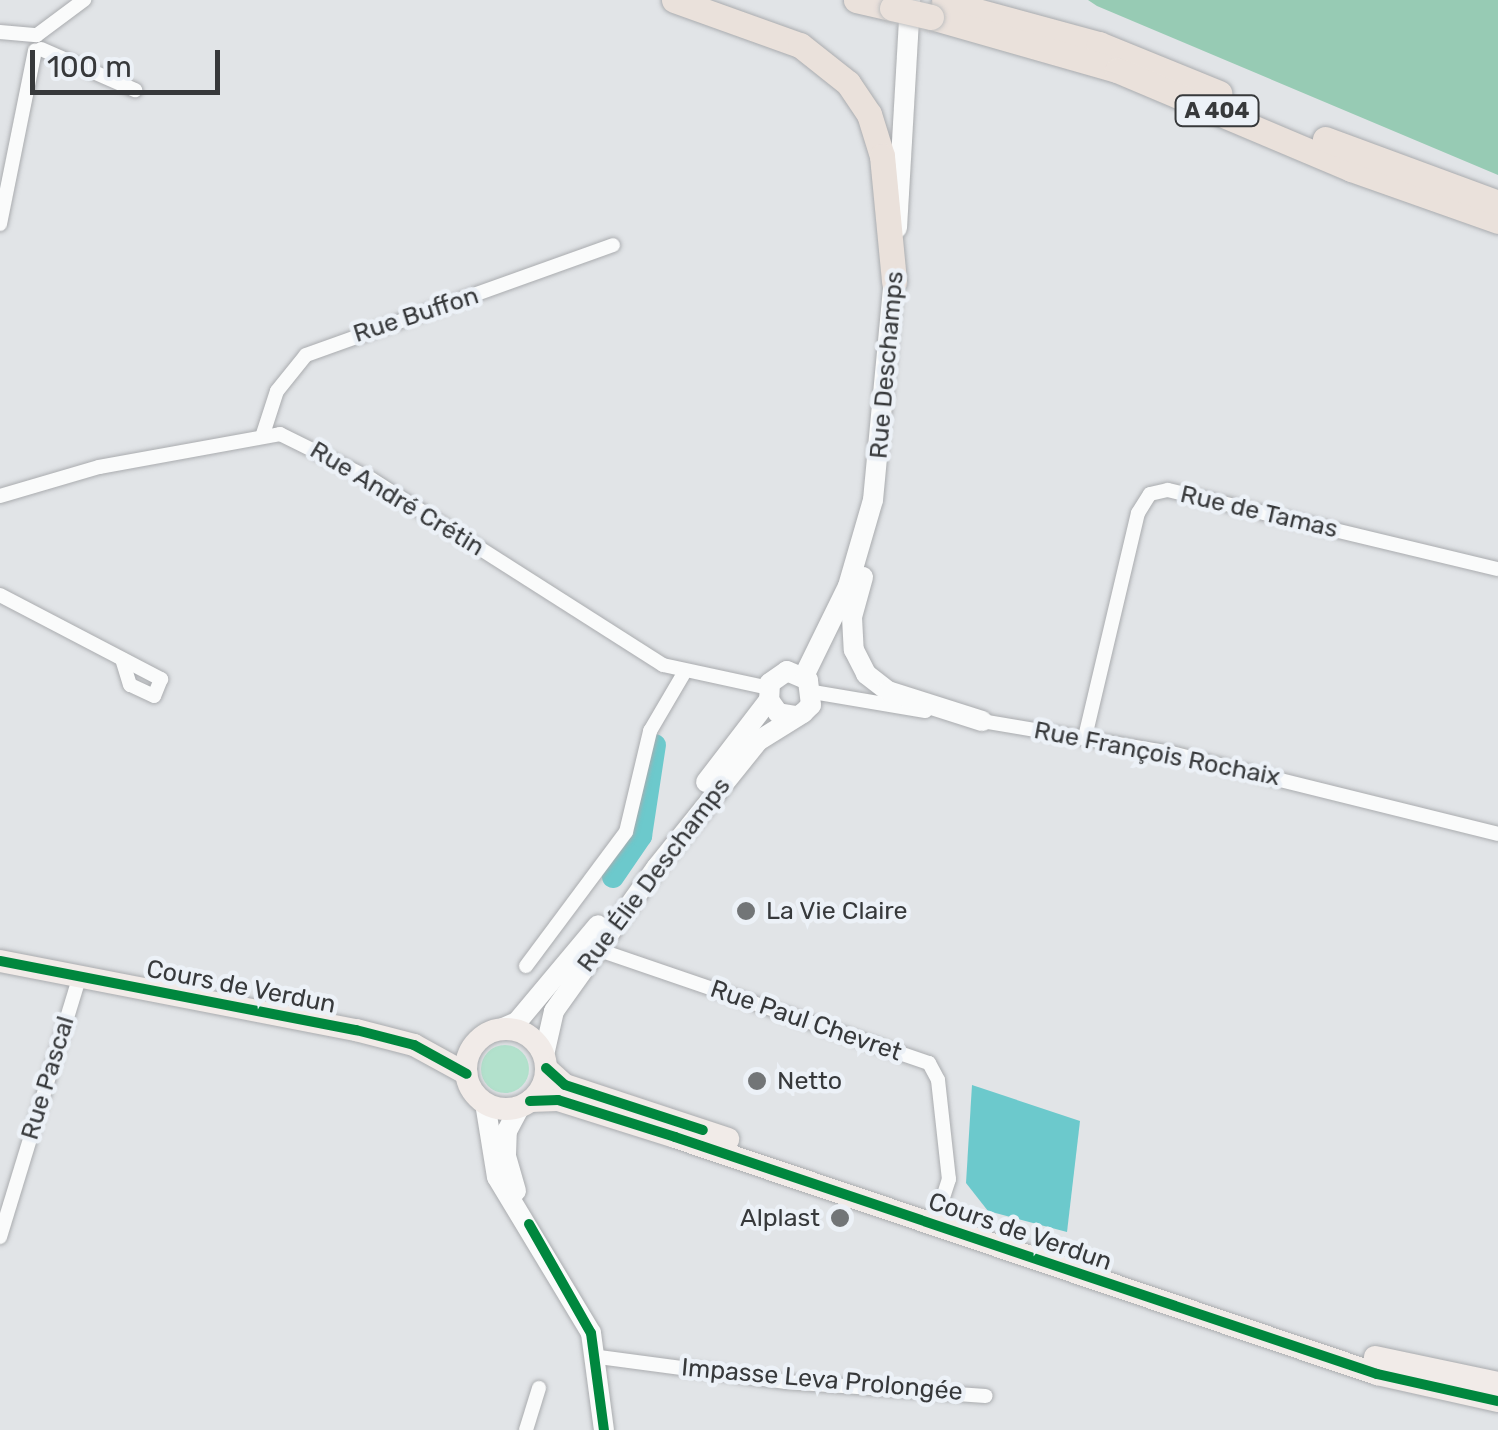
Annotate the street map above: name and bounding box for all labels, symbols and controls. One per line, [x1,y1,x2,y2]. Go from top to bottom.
scale bar [35,30,225,92]
text: 100 m [47,49,132,85]
road number: A 404 [1172,94,1262,128]
street label: Rue Deschamps [864,270,910,460]
street label: Rue Buffon [350,281,482,349]
street label: Rue André Crétin [304,435,490,563]
street label: Rue de Tamas [1177,479,1341,545]
street label: Rue François Rochaix [1031,715,1283,793]
street label: Rue Élie Deschamps [571,772,737,978]
place label: La Vie Claire [766,896,908,926]
marker: La Vie Claire [735,900,757,922]
street label: Cours de Verdun [144,954,338,1020]
street label: Rue Paul Chevret [706,974,906,1068]
street label: Rue Pascal [15,1013,81,1143]
place label: Netto [777,1066,842,1096]
marker: Netto [746,1070,768,1092]
street label: Cours de Verdun [924,1186,1116,1278]
place label: Alplast [740,1203,820,1233]
marker: Alplast [829,1207,851,1229]
street label: Impasse Leva Prolongée [680,1353,964,1407]

